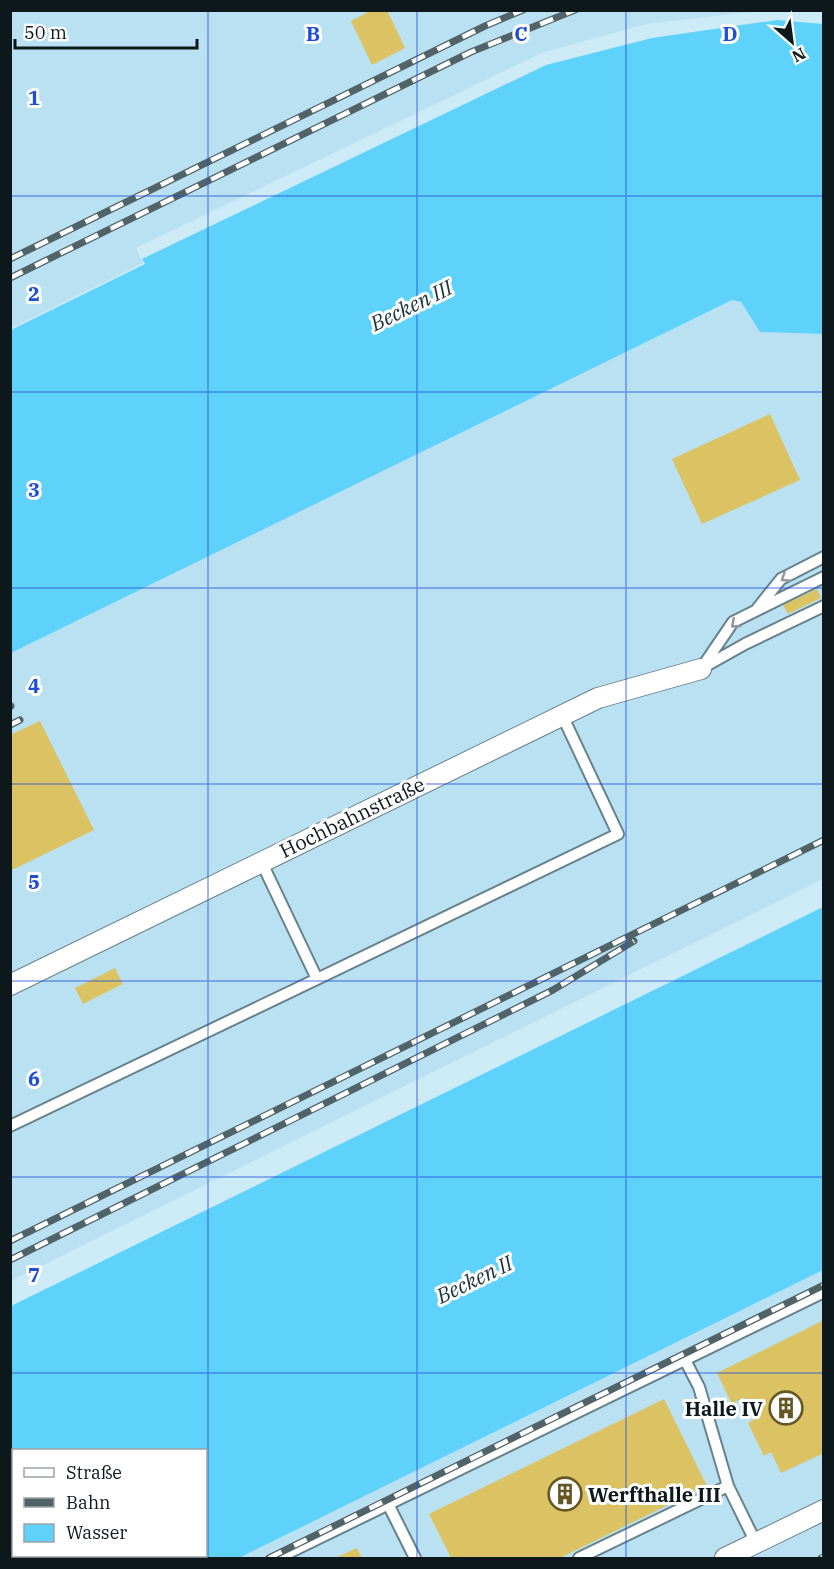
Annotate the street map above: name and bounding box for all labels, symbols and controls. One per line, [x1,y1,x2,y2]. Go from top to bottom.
scale bar [15,12,196,50]
north arrow [762,12,822,72]
text: B [306,20,320,47]
text: C [514,20,528,47]
text: D [722,20,738,47]
text: 50 m [24,21,67,44]
text: N [789,43,809,67]
text: 1 [28,84,40,111]
water label: Becken III [364,273,458,337]
text: 2 [28,280,40,307]
text: 3 [28,476,40,503]
one-way arrow [781,570,792,581]
one-way arrow [731,616,742,627]
text: 4 [28,672,40,699]
street label: Hochbahnstraße [275,770,429,864]
text: 5 [28,868,40,895]
text: 6 [28,1065,40,1092]
water label: Becken II [430,1248,518,1310]
text: 7 [28,1261,40,1288]
building icon: Halle IV [768,1390,804,1426]
place label: Halle IV [685,1395,763,1422]
legend [12,1449,207,1557]
text: Straße [66,1461,122,1484]
building icon: Werfthalle III [547,1476,583,1512]
place label: Werfthalle III [588,1481,721,1508]
text: Bahn [66,1491,111,1514]
text: Wasser [66,1521,127,1544]

